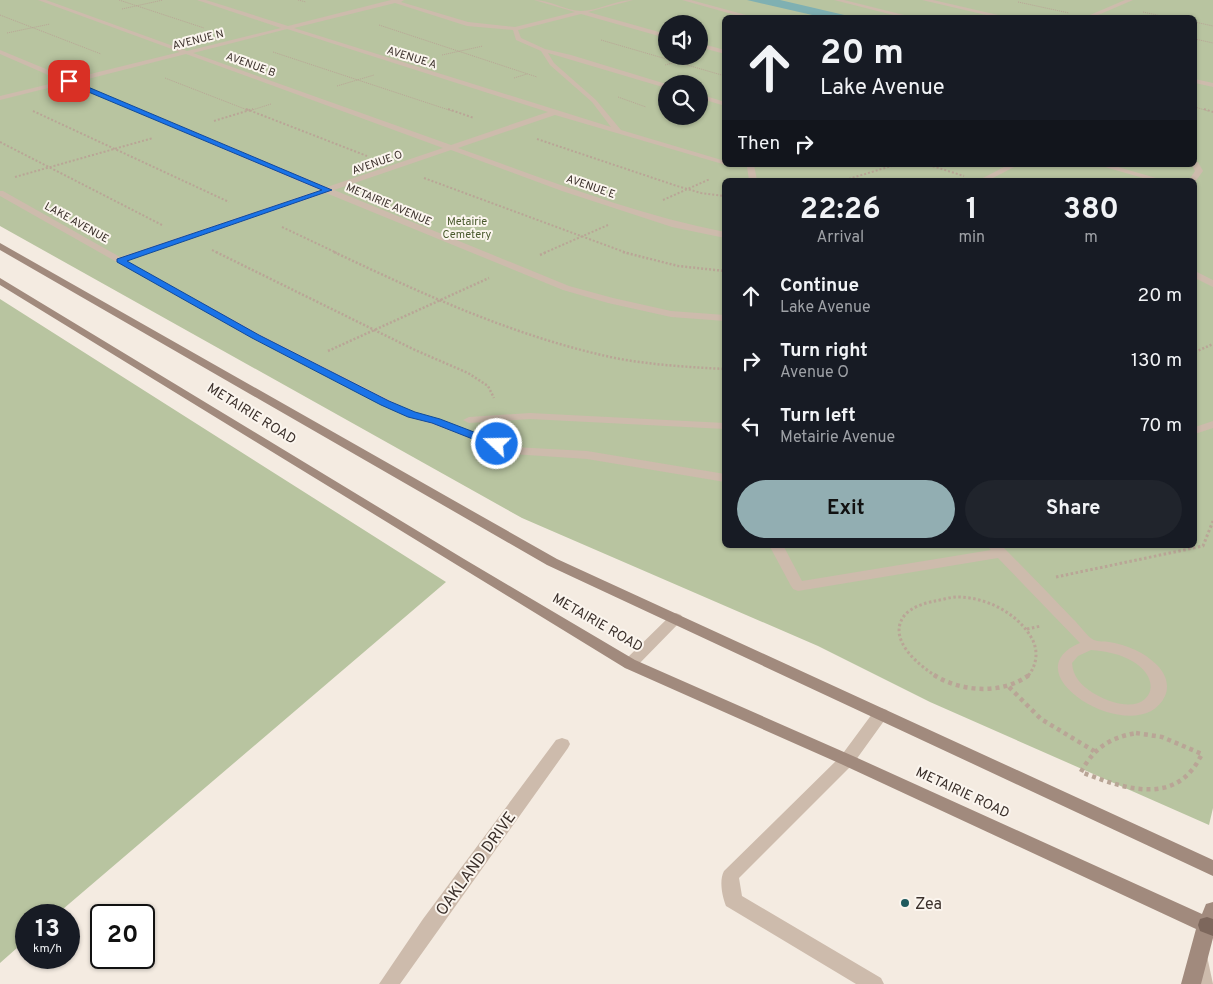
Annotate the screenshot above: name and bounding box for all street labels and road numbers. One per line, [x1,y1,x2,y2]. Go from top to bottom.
street label: AVENUE N [171,27,225,53]
street label: AVENUE A [385,44,438,72]
street label: AVENUE B [224,50,277,80]
street label: AVENUE O [350,148,404,178]
street label: AVENUE E [564,172,617,202]
street label: METAIRIE AVENUE [344,181,434,229]
street label: LAKE AVENUE [42,199,111,246]
street label: METAIRIE ROAD [204,380,299,448]
street label: METAIRIE ROAD [549,590,646,656]
street label: METAIRIE ROAD [913,764,1012,823]
street label: OAKLAND DRIVE [432,808,521,920]

